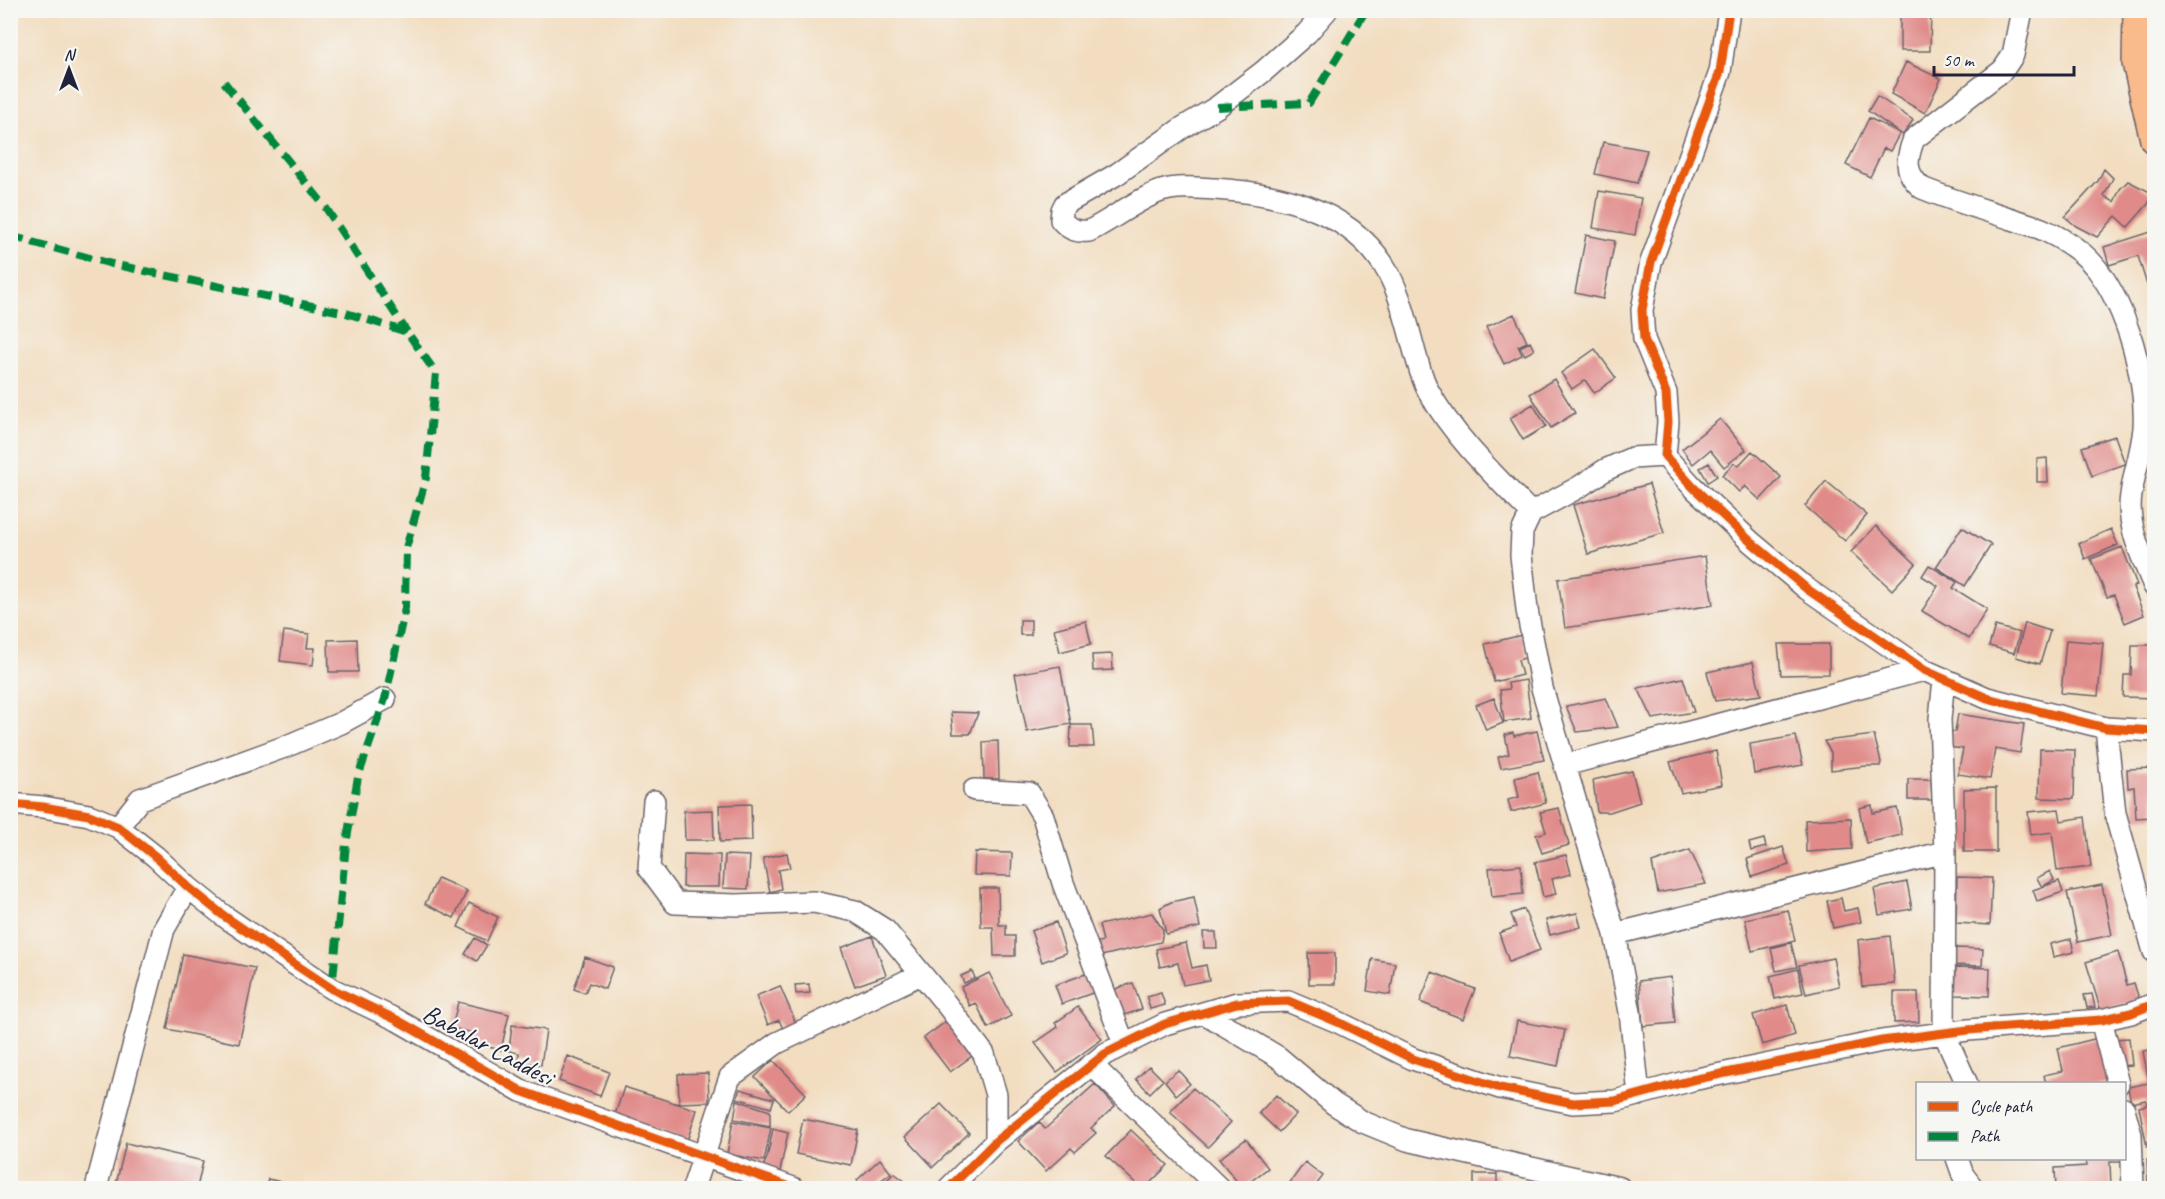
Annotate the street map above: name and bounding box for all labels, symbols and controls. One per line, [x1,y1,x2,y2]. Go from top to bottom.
north arrow [39,39,99,99]
scale bar [1934,39,2074,77]
text: N [64,45,77,65]
text: 50 m [1943,49,1976,71]
street label: Babalar Caddesi [417,997,562,1095]
legend [1916,1082,2126,1160]
text: Cycle path [1970,1095,2033,1117]
text: Path [1970,1125,2000,1147]

